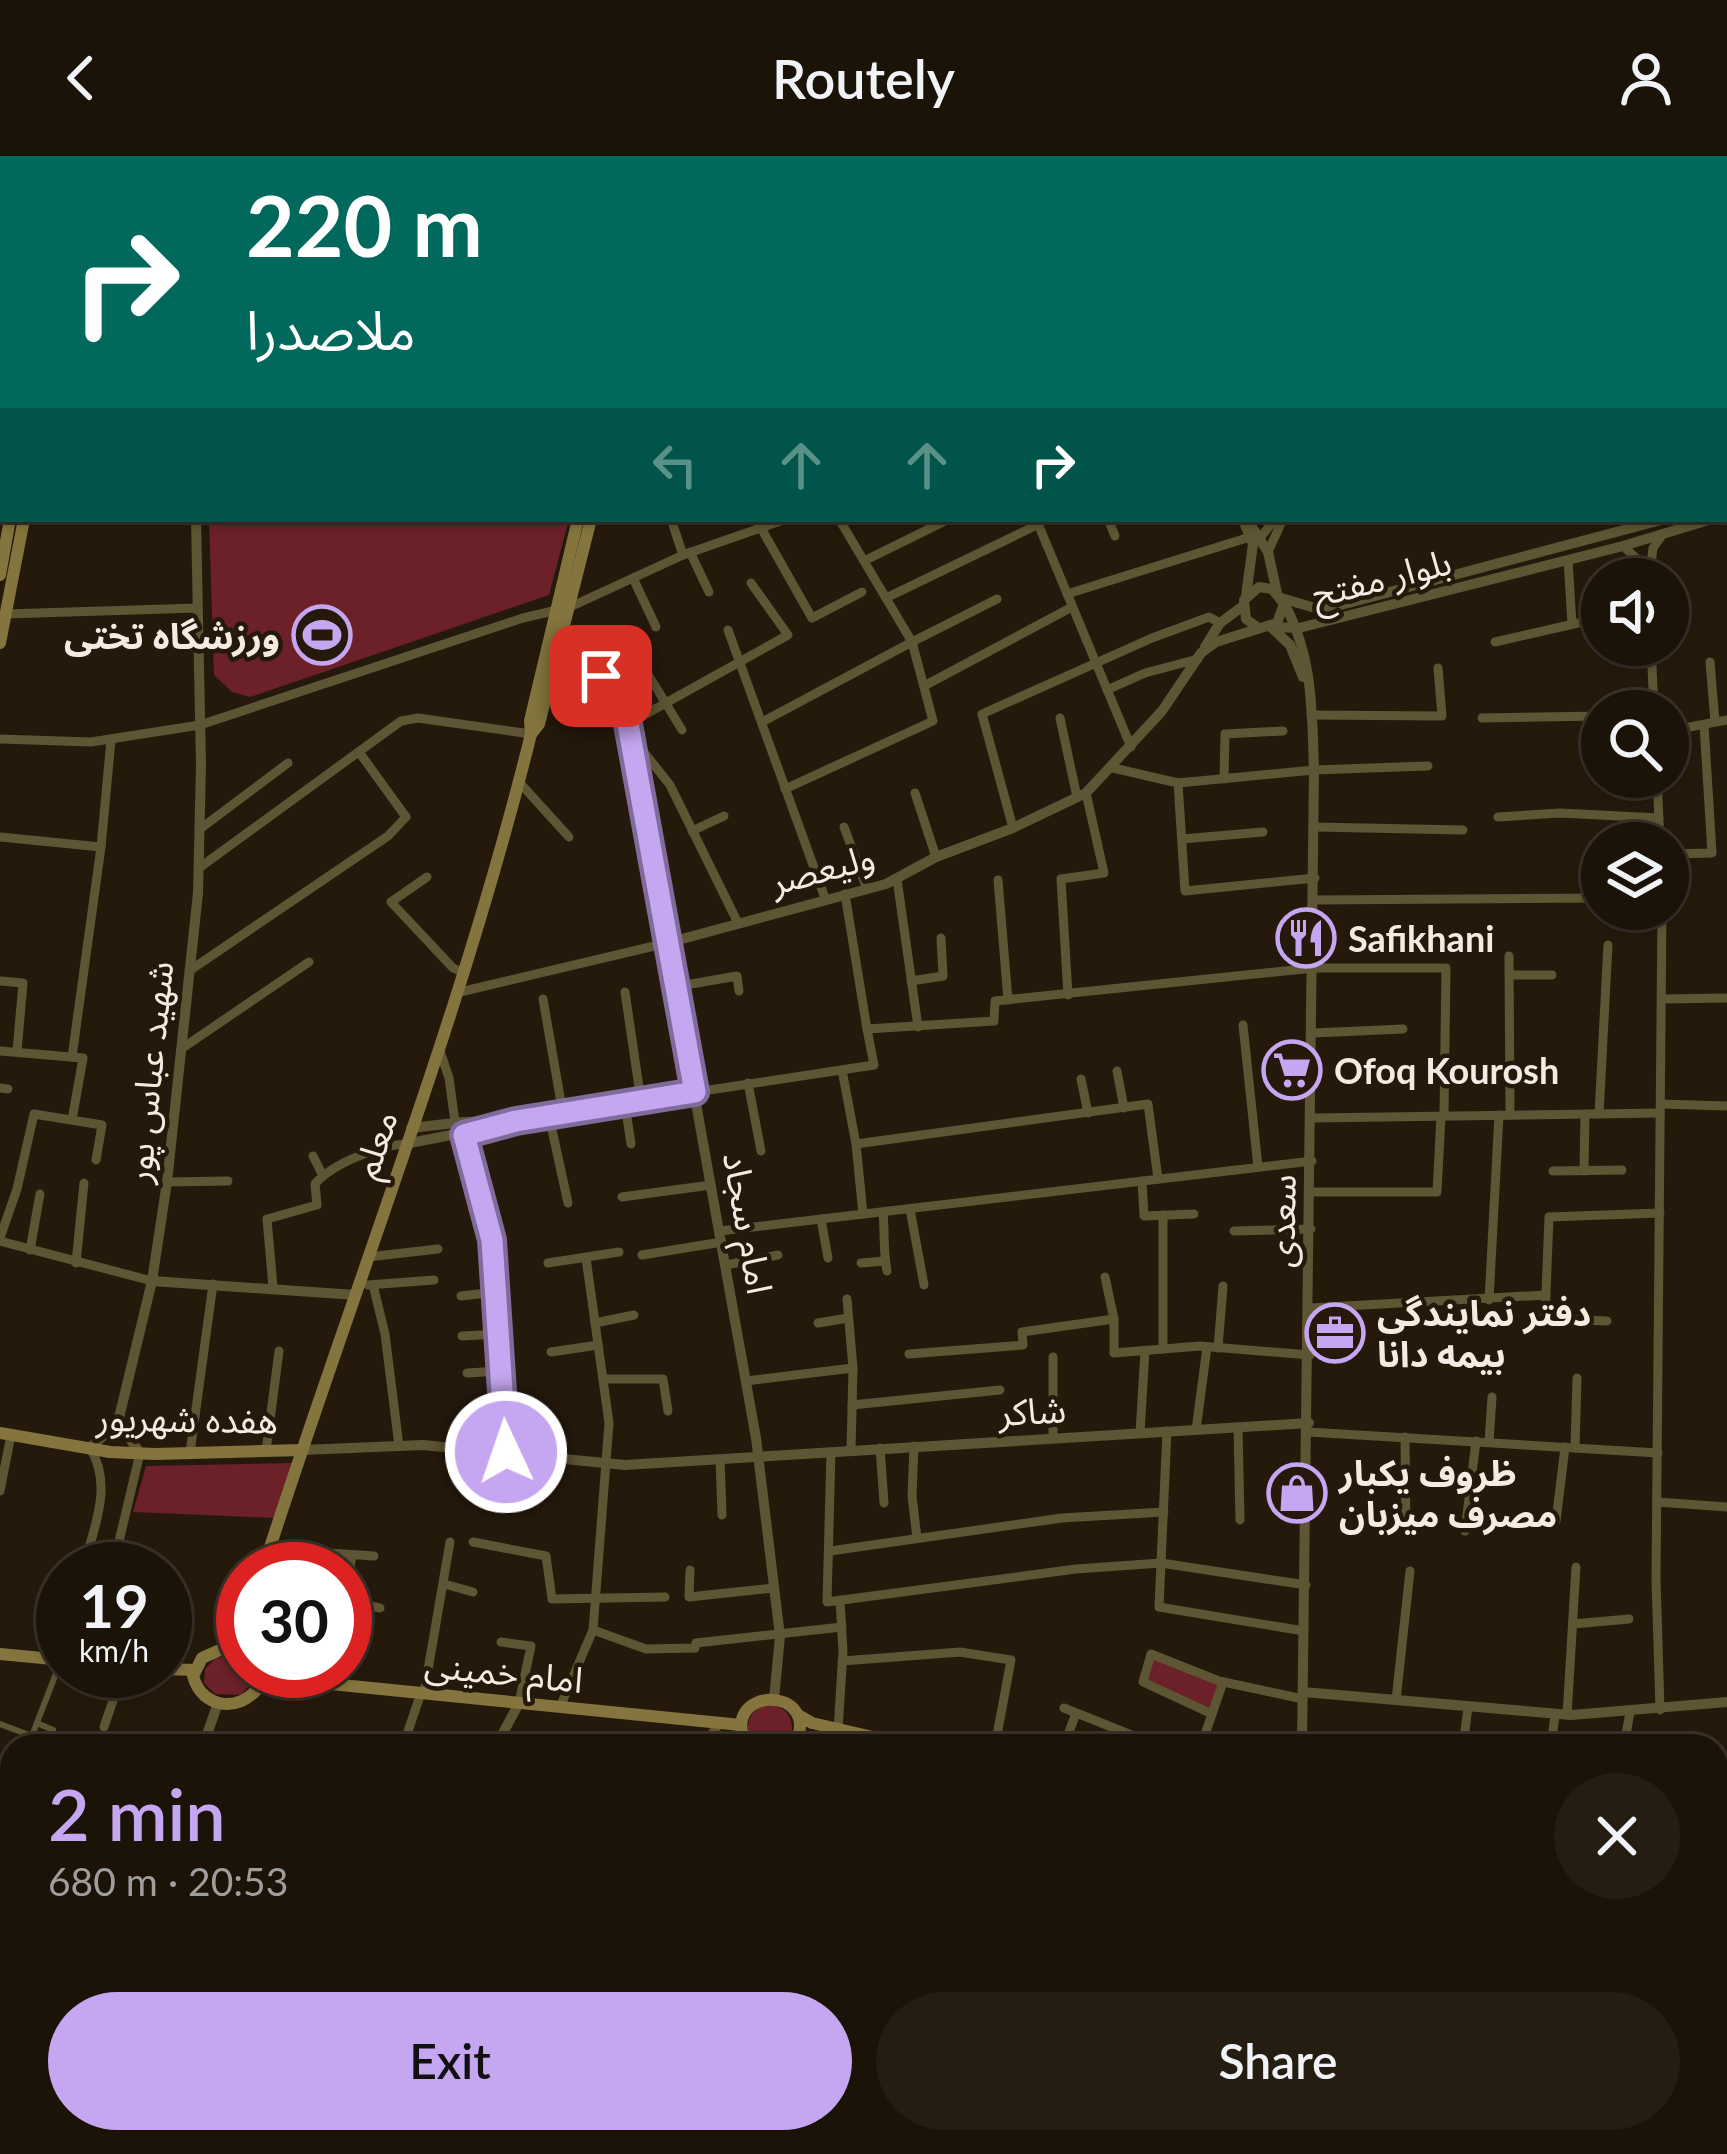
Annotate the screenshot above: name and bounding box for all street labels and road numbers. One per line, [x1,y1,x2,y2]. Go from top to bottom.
street label: بلوار مفتح [1307,538,1457,621]
street label: ولیعصر [764,833,879,904]
street label: شهید عباس پور [114,959,185,1186]
street label: معلم [342,1104,413,1186]
street label: امام سجاد [708,1149,783,1299]
street label: سعدی [1258,1174,1304,1268]
street label: شاکر [996,1386,1067,1435]
street label: هفده شهریور [95,1394,278,1443]
street label: امام خمینی [422,1641,585,1708]

